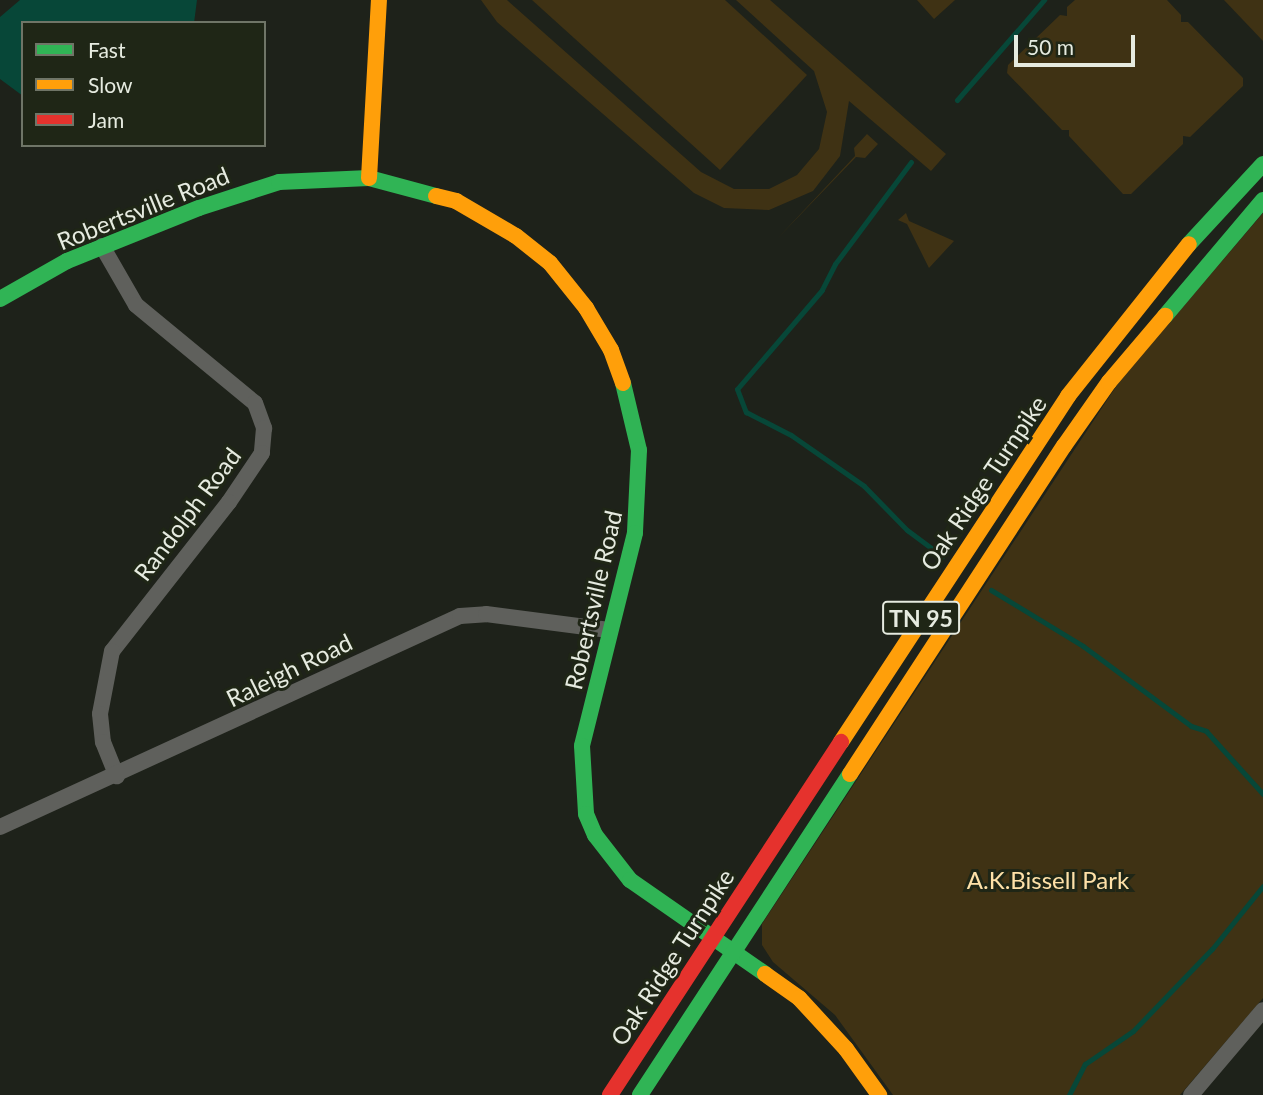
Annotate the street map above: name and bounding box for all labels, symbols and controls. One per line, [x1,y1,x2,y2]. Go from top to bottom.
legend [21,21,266,147]
scale bar [1018,21,1139,65]
text: 50 m [1027,34,1074,59]
text: Fast [88,37,125,62]
text: Slow [88,72,132,97]
text: Jam [88,107,124,132]
street label: Robertsville Road [53,160,233,256]
street label: Oak Ridge Turnpike [914,390,1052,576]
street label: Randolph Road [128,442,246,586]
street label: Robertsville Road [558,508,628,692]
road number: TN 95 [881,598,961,638]
street label: Raleigh Road [222,627,356,713]
street label: Oak Ridge Turnpike [604,863,740,1051]
park label: A.K.Bissell Park [967,866,1129,894]

